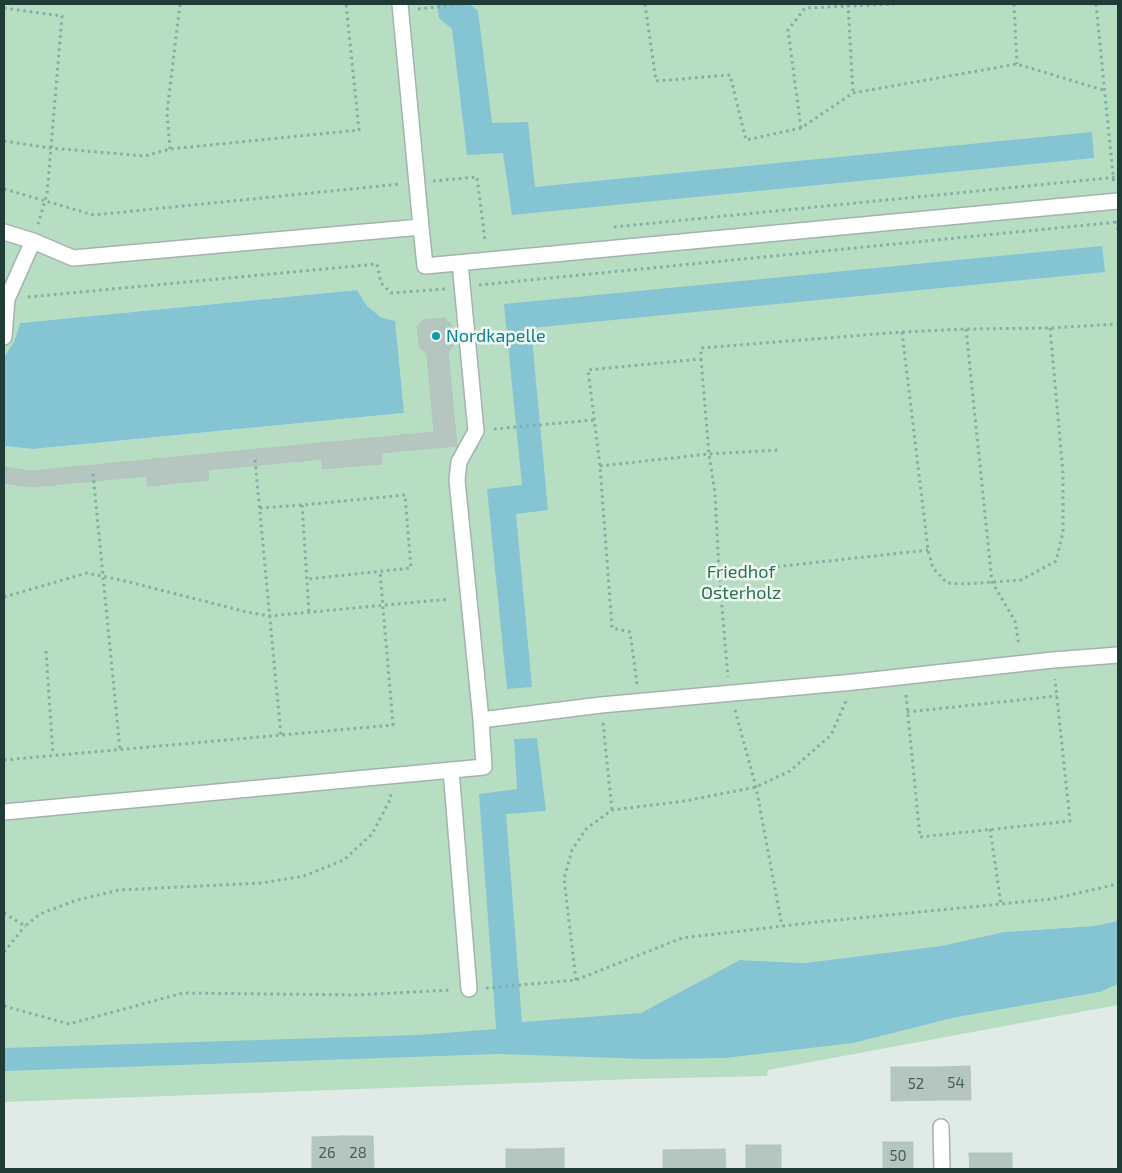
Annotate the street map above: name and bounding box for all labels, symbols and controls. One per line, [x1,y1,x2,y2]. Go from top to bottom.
place label: Nordkapelle [446,325,546,347]
marker: Nordkapelle [430,330,442,342]
park label: Friedhof Osterholz [701,561,781,604]
house number: 54 [947,1074,965,1092]
house number: 52 [908,1075,924,1093]
house number: 26 [318,1144,336,1162]
house number: 28 [349,1144,367,1162]
house number: 50 [889,1147,907,1165]

